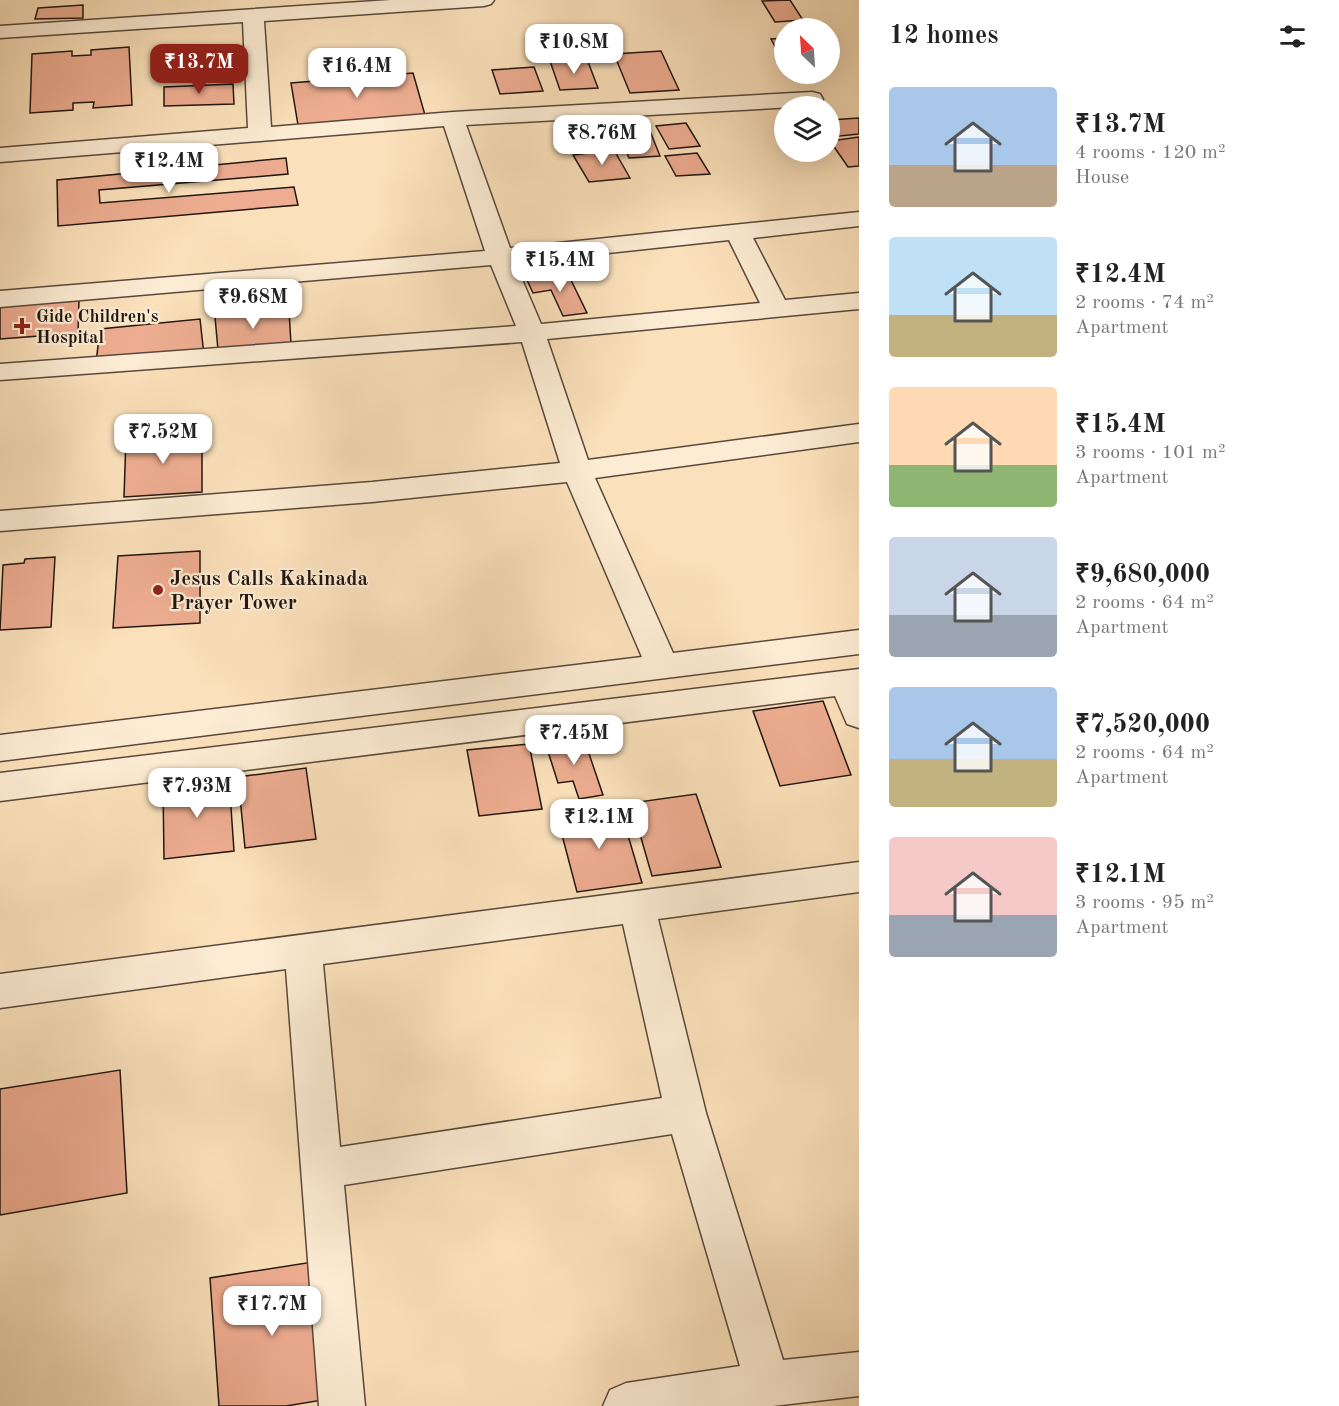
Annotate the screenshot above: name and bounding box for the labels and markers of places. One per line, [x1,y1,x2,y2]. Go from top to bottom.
pin: ₹10.8M [525,24,623,75]
pin: ₹13.7M [150,44,248,95]
pin: ₹16.4M [308,48,406,99]
pin: ₹8.76M [553,115,651,166]
pin: ₹12.4M [120,143,218,194]
pin: ₹15.4M [511,242,609,293]
pin: ₹9.68M [204,279,302,330]
place label: Gide Children's Hospital [36,308,159,347]
marker: Gide Children's Hospital [13,317,31,335]
pin: ₹7.52M [114,414,212,465]
place label: Jesus Calls Kakinada Prayer Tower [170,569,369,614]
marker: Jesus Calls Kakinada Prayer Tower [151,583,165,597]
pin: ₹7.45M [525,715,623,766]
pin: ₹7.93M [148,768,246,819]
pin: ₹12.1M [550,799,648,850]
pin: ₹17.7M [223,1286,321,1337]

